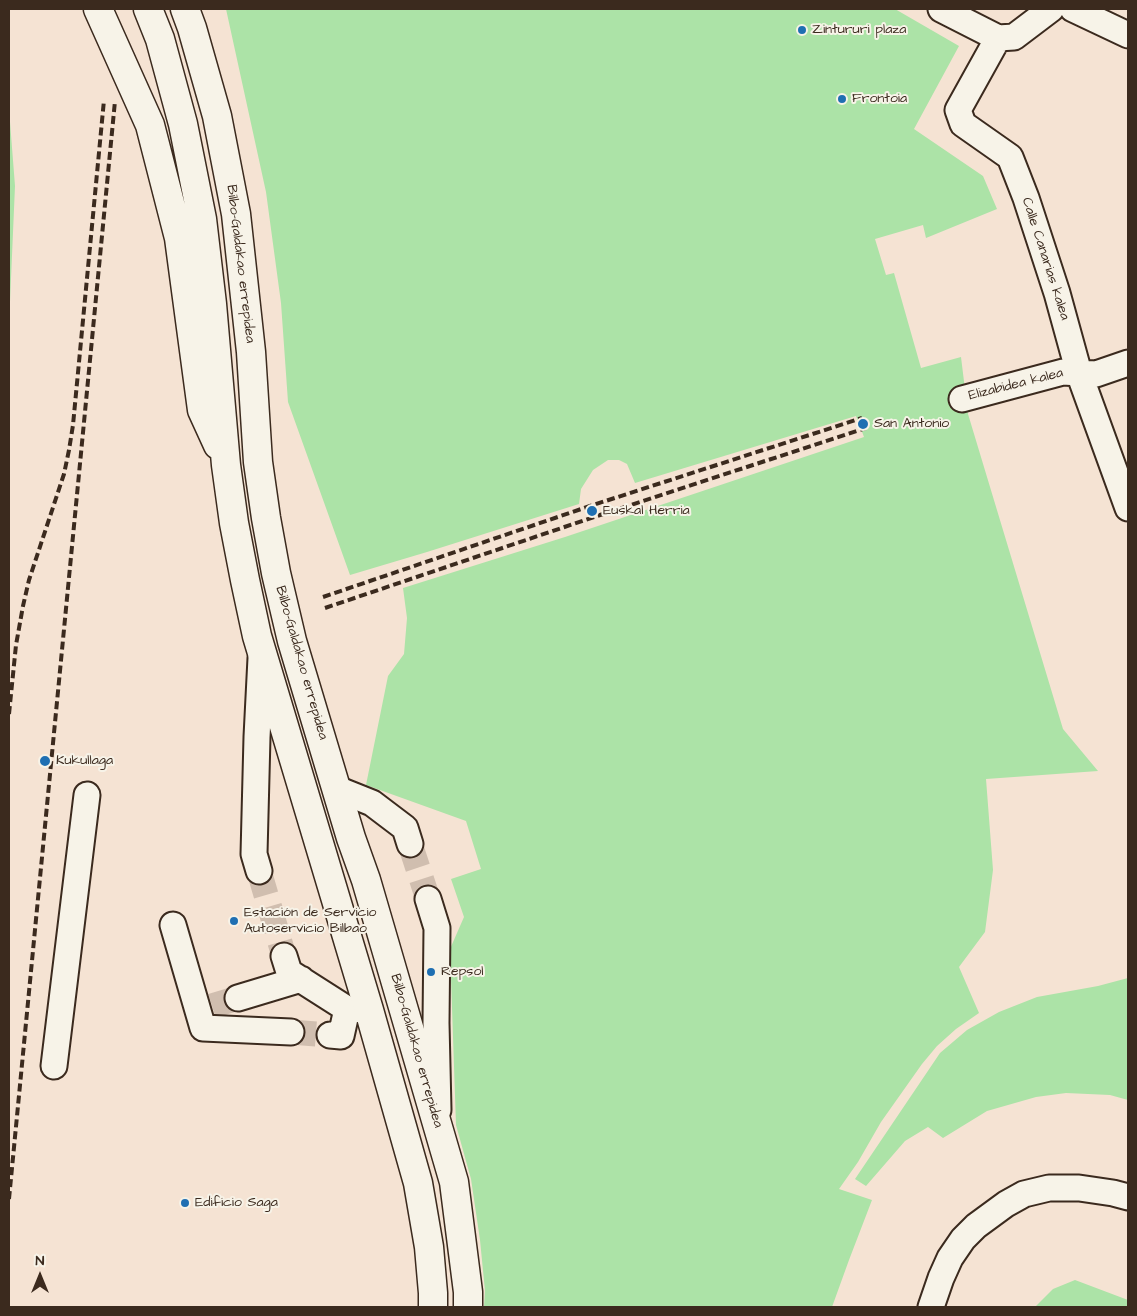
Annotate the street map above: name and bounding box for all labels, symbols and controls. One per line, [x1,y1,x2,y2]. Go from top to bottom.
place label: Zintururi plaza [812,22,906,38]
marker: Zintururi plaza [796,24,808,36]
place label: Frontoia [852,91,907,107]
marker: Frontoia [836,93,848,105]
street label: Bilbo-Galdakao errepidea [222,184,258,344]
street label: Calle Canarias kalea [1017,196,1073,322]
street label: Elizabidea kalea [967,365,1065,405]
place label: San Antonio [874,416,949,432]
marker: San Antonio [856,417,870,431]
place label: Euskal Herria [603,503,690,519]
marker: Euskal Herria [585,504,599,518]
street label: Bilbo-Galdakao errepidea [271,584,331,742]
place label: Kukullaga [56,753,113,769]
marker: Kukullaga [38,754,52,768]
place label: Estación de Servicio Autoservicio Bilbao [244,905,376,938]
marker: Estación de Servicio Autoservicio Bilbao [228,915,240,927]
place label: Repsol [441,964,483,980]
marker: Repsol [425,966,437,978]
street label: Bilbo-Galdakao errepidea [386,972,446,1130]
place label: Edificio Saga [195,1195,278,1211]
marker: Edificio Saga [179,1197,191,1209]
north arrow [15,1251,65,1301]
text: N [36,1251,44,1271]

